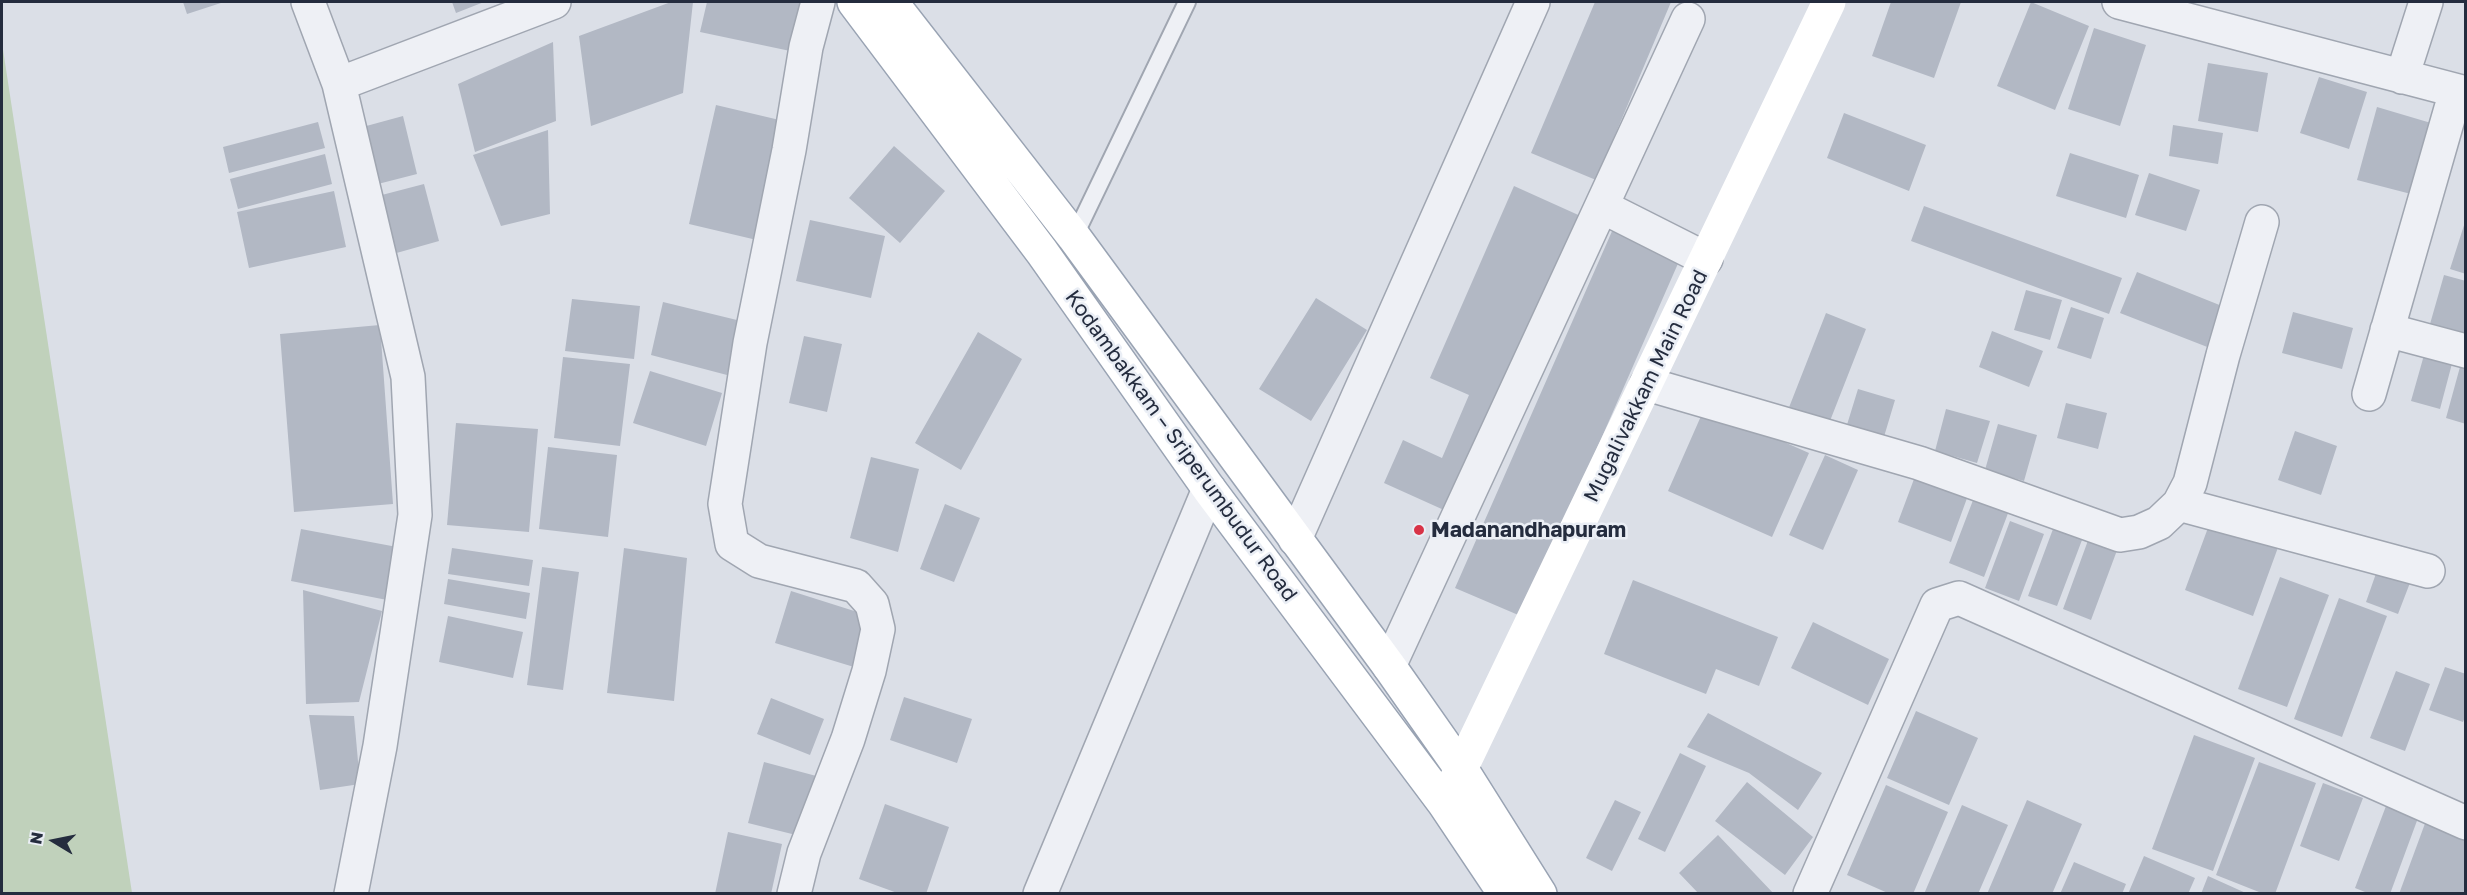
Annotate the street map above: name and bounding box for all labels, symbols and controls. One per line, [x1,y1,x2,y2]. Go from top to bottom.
street label: Mugalivakkam Main Road [1579,266,1713,506]
street label: Kodambakkam – Sriperumbudur Road [1060,286,1302,606]
place label: Madanandhapuram [1431,517,1626,543]
marker: Madanandhapuram [1412,523,1426,537]
north arrow [24,811,84,871]
text: N [25,830,47,846]

